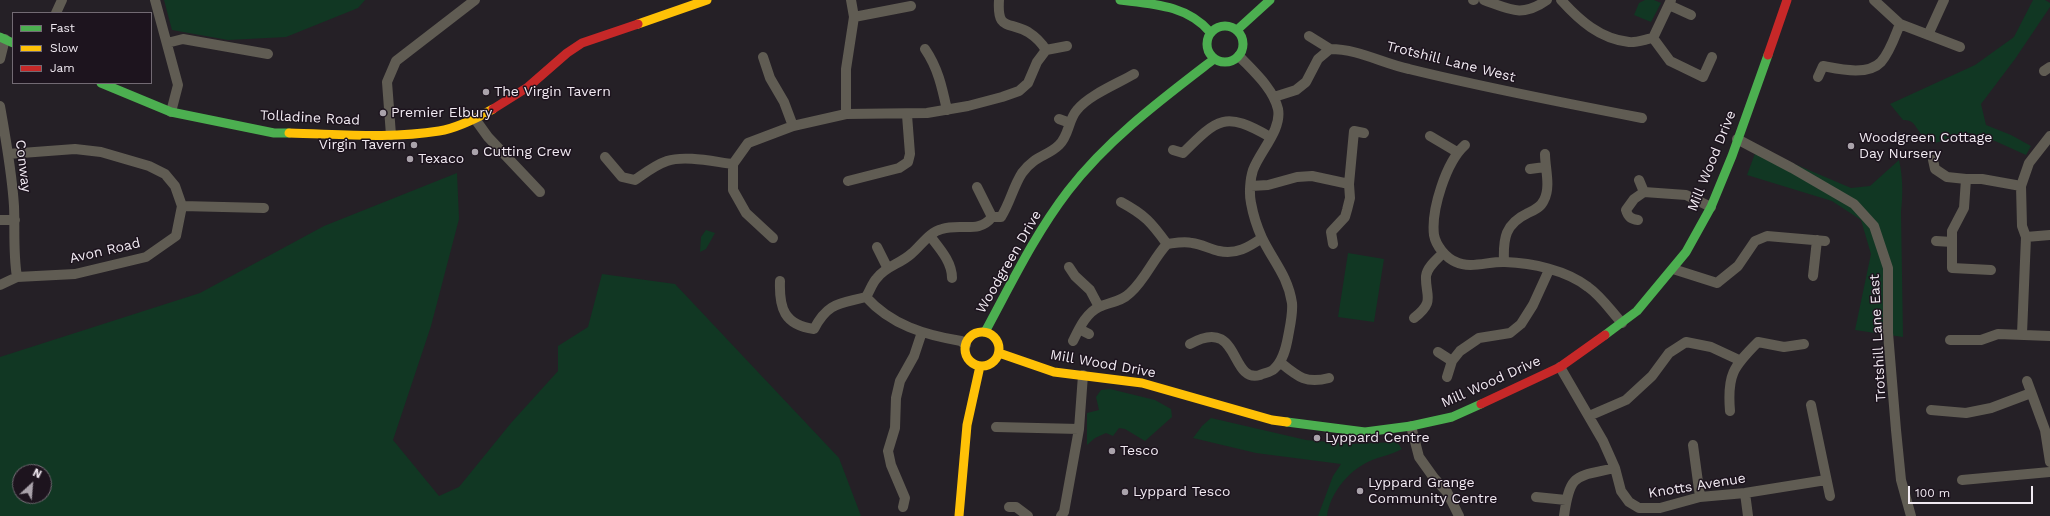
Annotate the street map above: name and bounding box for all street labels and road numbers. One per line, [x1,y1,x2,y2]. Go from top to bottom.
street label: Trotshill Lane West [1385,38,1517,86]
street label: Tolladine Road [260,107,360,129]
street label: Mill Wood Drive [1684,108,1740,214]
street label: Conway [11,139,35,193]
street label: Woodgreen Drive [973,208,1045,316]
street label: Avon Road [68,235,142,267]
street label: Trotshill Lane East [1866,274,1890,402]
street label: Mill Wood Drive [1049,346,1157,382]
street label: Mill Wood Drive [1439,353,1543,411]
street label: Knotts Avenue [1647,470,1747,502]

